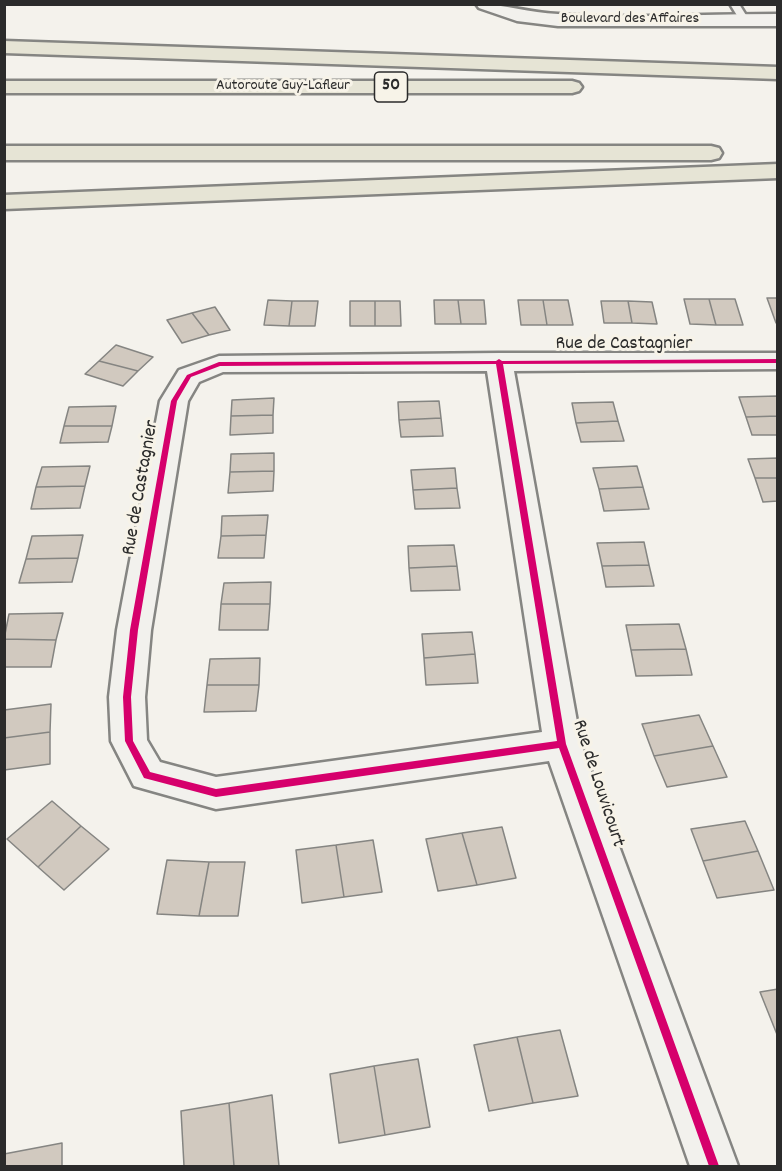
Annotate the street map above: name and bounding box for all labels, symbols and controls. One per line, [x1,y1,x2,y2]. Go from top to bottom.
street label: Boulevard des Affaires [561,10,699,30]
road number: 50 [374,72,408,102]
street label: Autoroute Guy-Lafleur [216,77,350,97]
street label: Rue de Castagnier [556,333,692,357]
street label: Rue de Castagnier [118,419,166,557]
street label: Rue de Louvicourt [565,717,629,851]

